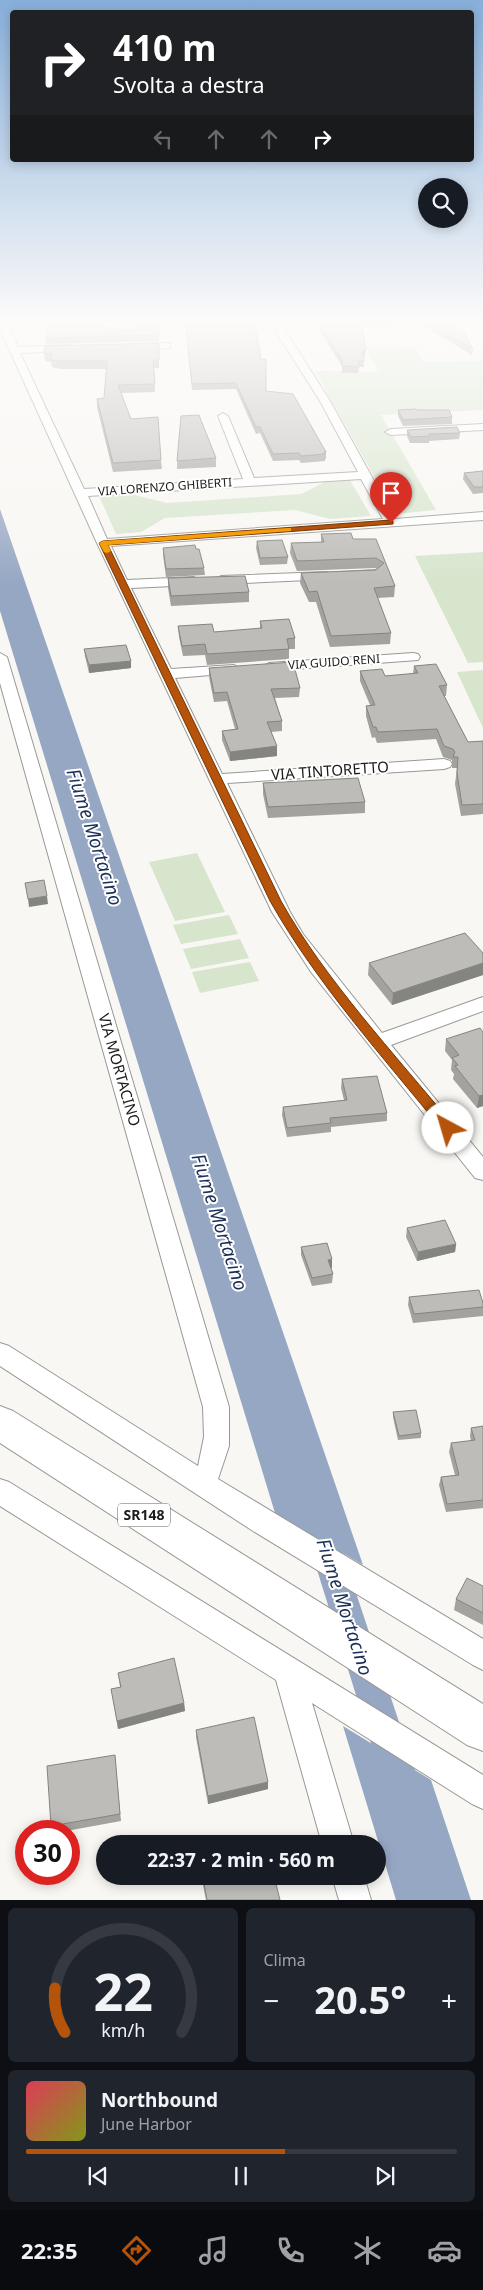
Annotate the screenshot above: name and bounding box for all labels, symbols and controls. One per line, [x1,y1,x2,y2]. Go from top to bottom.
text: 410 m [113,24,216,71]
icon: right [30,30,95,95]
text: Svolta a destra [113,69,265,99]
icon: left [149,125,177,153]
icon: ahead [202,125,230,153]
icon: ahead [255,125,283,153]
icon: right [308,125,336,153]
map controls [418,178,468,228]
button: search [418,178,468,228]
pin [370,472,412,523]
street label: VIA LORENZO GHIBERTI [97,473,233,500]
icon: arrive [377,479,405,507]
street label: VIA GUIDO RENI [287,650,381,673]
street label: VIA TINTORETTO [270,756,390,784]
water label: Fiume Mortacino [61,765,129,909]
street label: VIA MORTACINO [94,1011,146,1128]
position arrow [421,1101,473,1153]
water label: Fiume Mortacino [186,1150,254,1294]
road number: SR148 [118,1504,170,1526]
water label: Fiume Mortacino [311,1535,379,1679]
speed limit sign: 30 [15,1820,80,1885]
text: 22:37 · 2 min · 560 m [147,1847,335,1873]
text: Clima [264,1949,306,1971]
text: 22 [93,1955,153,2026]
text: 20.5° [314,1973,406,2025]
text: − [264,1981,280,2019]
text: + [441,1981,457,2019]
text: km/h [101,2018,145,2042]
text: Northbound [101,2087,218,2113]
text: June Harbor [101,2113,192,2135]
icon: previous [84,2162,112,2190]
icon: pause [227,2162,255,2190]
icon: next [371,2162,399,2190]
icon: directions [119,2233,154,2268]
icon: music [196,2233,231,2268]
icon: phone [273,2233,308,2268]
icon: climate [350,2233,385,2268]
icon: car [427,2233,462,2268]
text: 22:35 [21,2235,77,2265]

